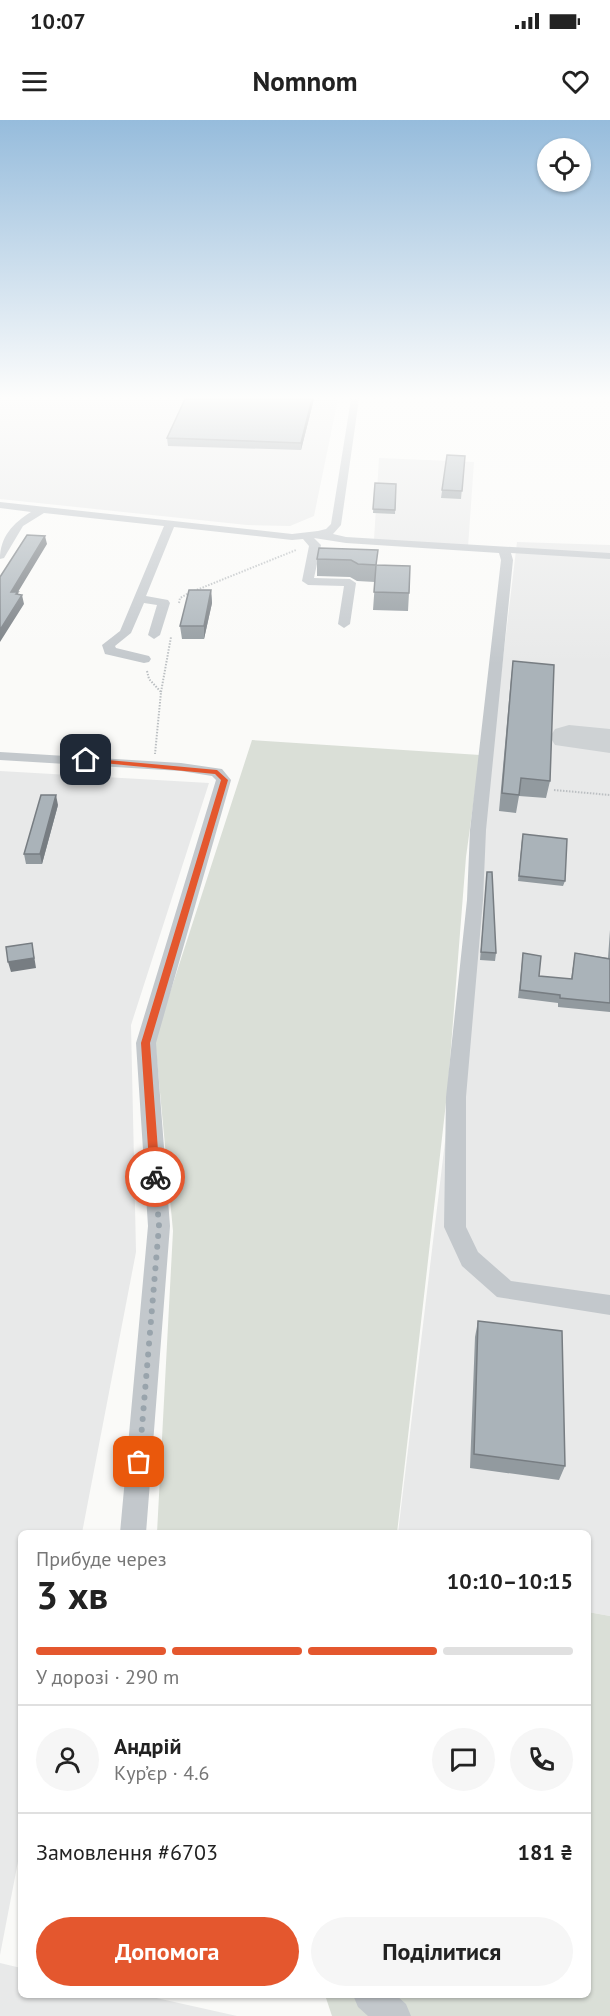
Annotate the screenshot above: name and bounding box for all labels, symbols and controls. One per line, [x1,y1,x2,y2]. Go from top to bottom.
text: 10:07 [30,7,86,35]
text: Nomnom [253,64,357,98]
icon: menu [18,65,51,98]
icon: heart [559,65,592,98]
map controls [537,138,591,192]
button: locate [537,138,591,192]
pin [60,734,111,785]
icon: home [69,743,102,776]
courier [125,1147,185,1207]
icon: bike [139,1161,172,1194]
pin [113,1436,164,1487]
icon: bag [122,1445,155,1478]
text: Прибуде через [36,1546,167,1572]
text: 10:10–10:15 [447,1567,573,1595]
text: 3 хв [36,1569,108,1620]
text: У дорозі · 290 m [36,1664,179,1690]
button: person [36,1728,99,1791]
button: chat [432,1728,495,1791]
button: phone [510,1728,573,1791]
text: Андрій [114,1732,181,1760]
text: Кур’єр · 4.6 [114,1760,209,1786]
text: Замовлення #6703 [36,1838,218,1866]
text: 181 ₴ [518,1838,573,1866]
button: Допомога [36,1917,299,1986]
button: Поділитися [311,1917,573,1986]

